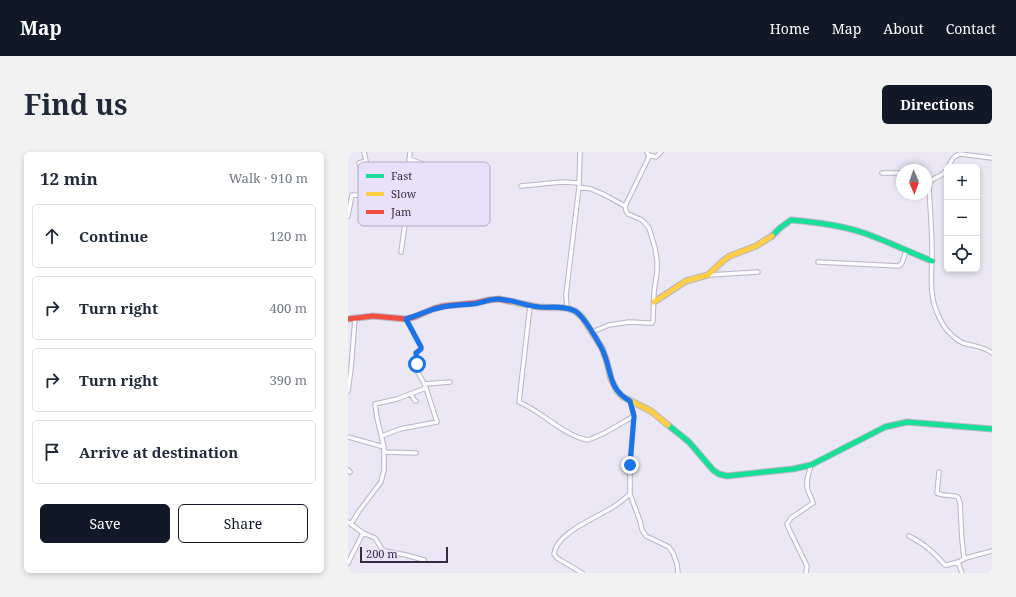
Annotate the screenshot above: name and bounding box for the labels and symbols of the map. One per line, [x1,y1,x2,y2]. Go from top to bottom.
legend [358,162,490,226]
north arrow [896,164,932,200]
text: Fast [391,168,412,183]
text: Slow [391,186,417,201]
text: Jam [390,204,412,219]
route start [408,355,426,373]
route end [621,456,639,474]
scale bar [360,545,448,564]

